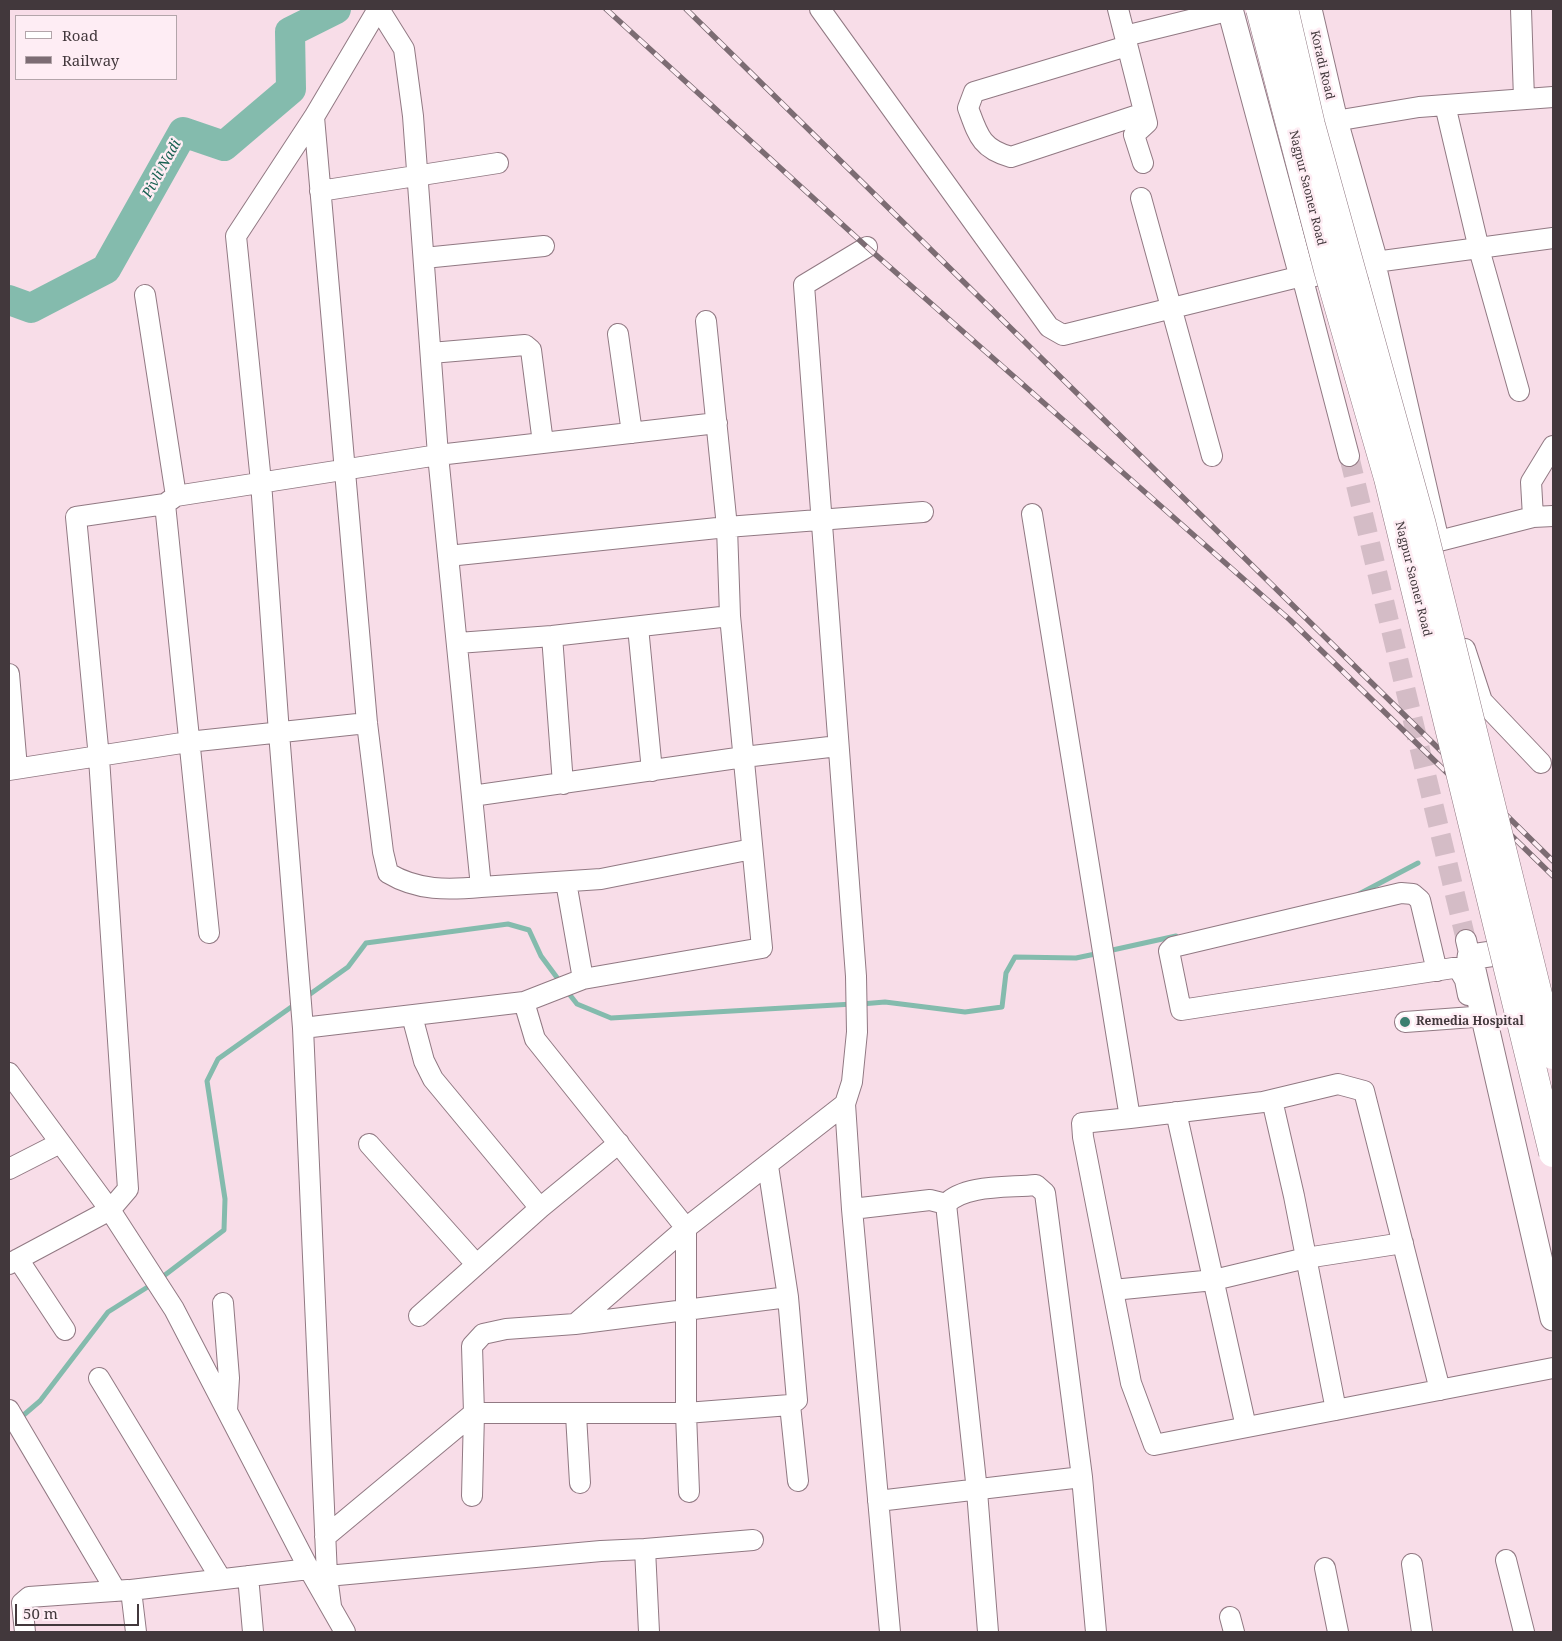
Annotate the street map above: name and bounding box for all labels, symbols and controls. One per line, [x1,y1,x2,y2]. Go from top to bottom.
legend [15,15,178,80]
text: Road [62,25,98,45]
street label: Koradi Road [1307,29,1337,101]
text: Railway [62,50,119,70]
street label: Nagpur Saoner Road [1286,129,1328,247]
water label: Pivli Nadi [139,137,185,201]
street label: Nagpur Saoner Road [1392,520,1434,638]
marker: Remedia Hospital [1398,1015,1412,1029]
place label: Remedia Hospital [1416,1015,1524,1029]
scale bar [18,1594,141,1626]
text: 50 m [23,1603,58,1623]

